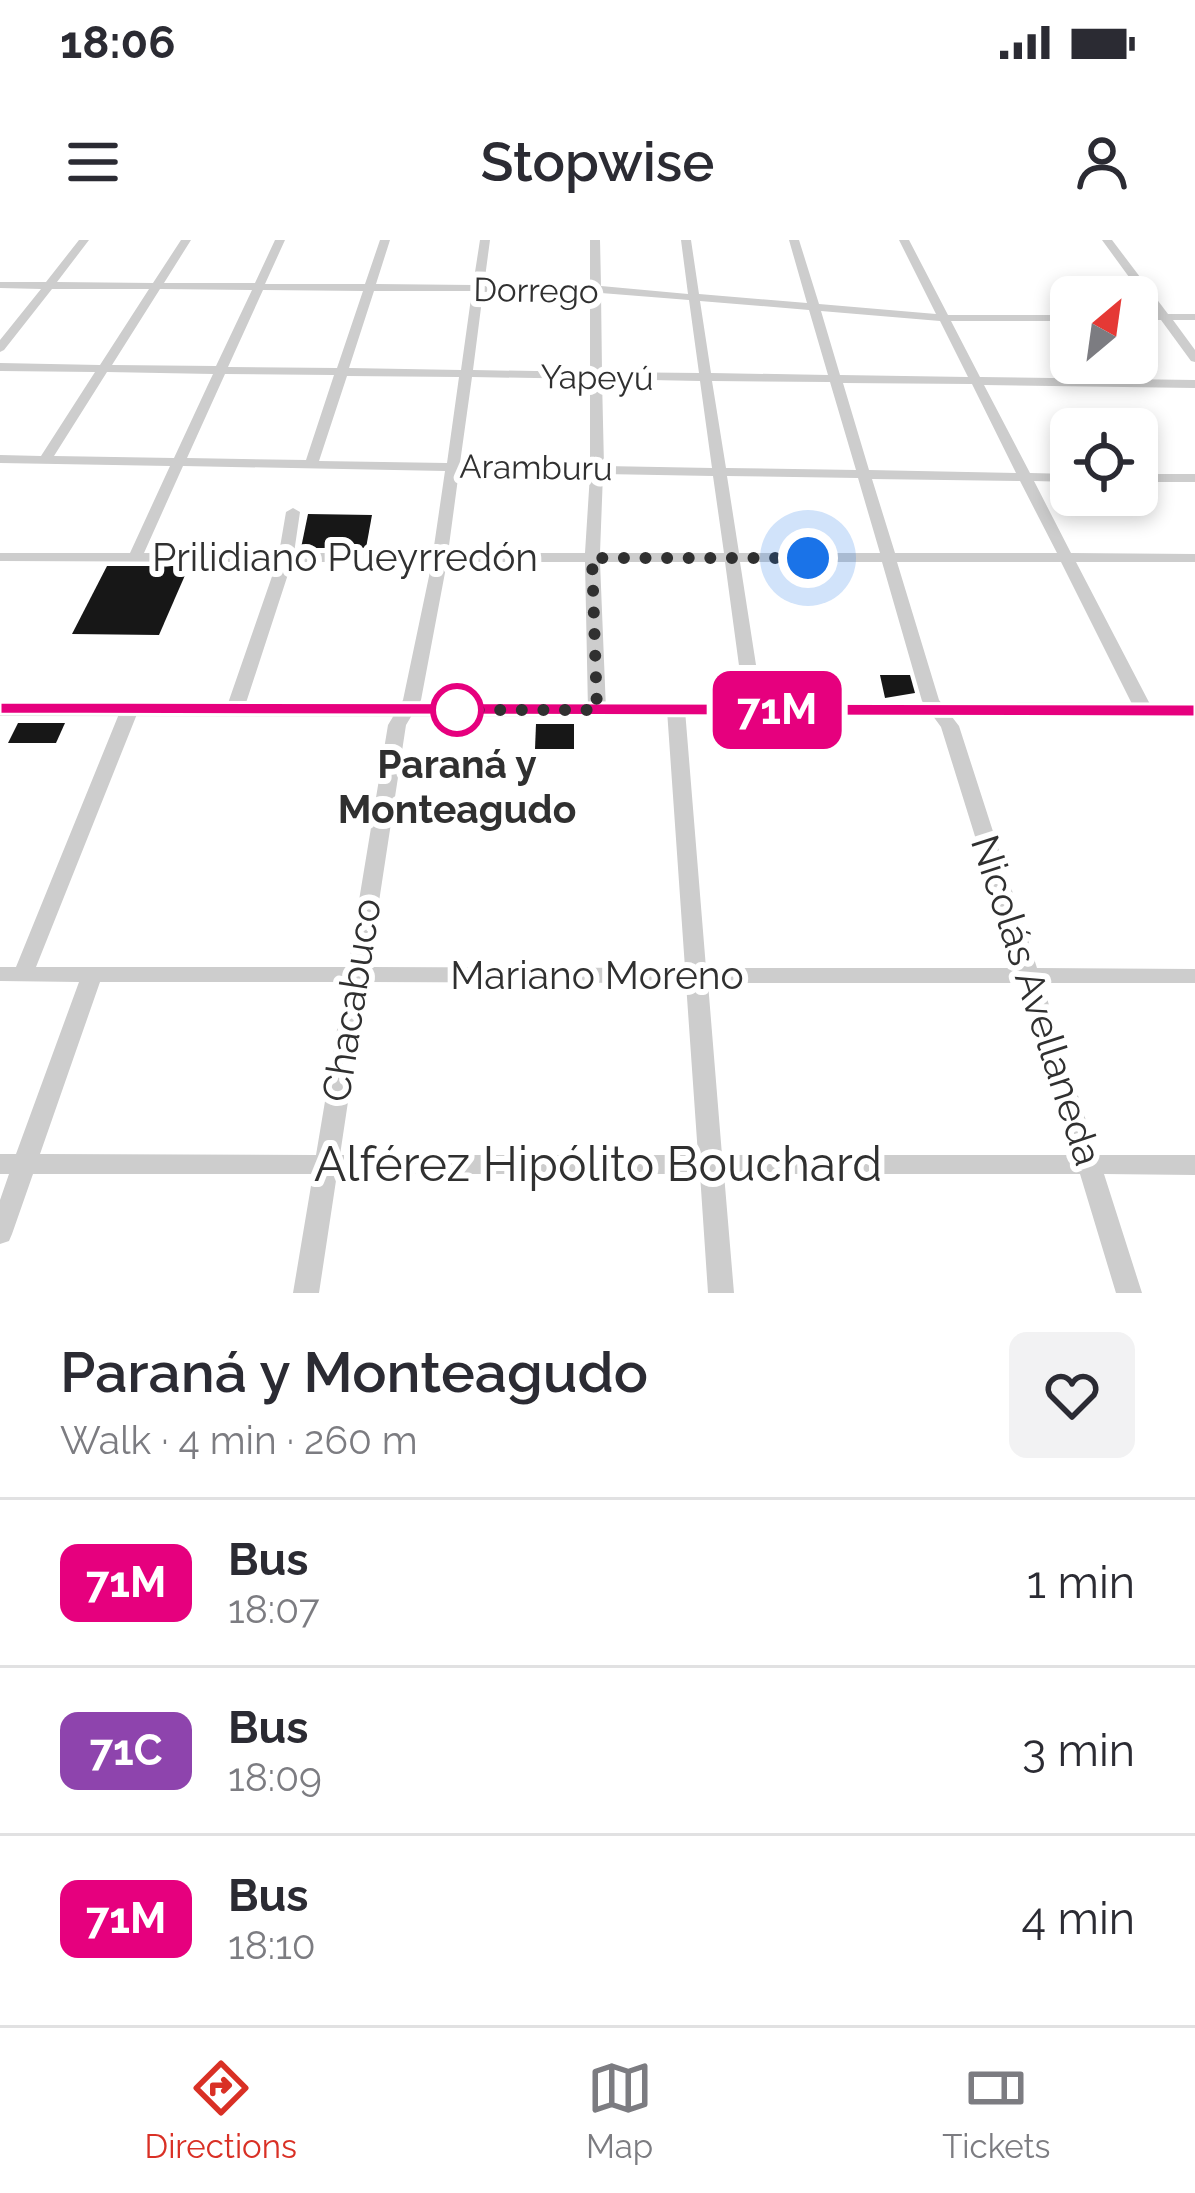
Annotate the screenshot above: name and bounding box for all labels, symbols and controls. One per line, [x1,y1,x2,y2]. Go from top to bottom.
text: 18:06 [60,16,175,69]
icon: menu [60,129,126,195]
icon: person [1069,129,1135,195]
text: Stopwise [481,130,714,194]
street label: Dorrego [473,270,599,311]
north arrow [1050,276,1158,384]
map controls [1050,276,1158,516]
street label: Yapeyú [540,357,654,398]
button: locate [1050,408,1158,516]
street label: Aramburu [459,447,613,488]
your location [778,528,838,588]
street label: Prilidiano Pueyrredón [152,534,538,580]
line badge: 71M [708,671,846,749]
marker: Paraná y Monteagudo [432,685,482,735]
text: 71M [737,685,817,734]
place label: Paraná y Monteagudo [338,741,576,832]
street label: Nicolás Avellaneda [962,829,1112,1171]
street label: Chacabuco [312,895,390,1105]
street label: Mariano Moreno [450,952,744,998]
street label: Alférez Hipólito Bouchard [314,1136,882,1192]
button: heart [1009,1332,1135,1458]
text: Paraná y Monteagudo [60,1338,648,1405]
text: Walk · 4 min · 260 m [60,1417,418,1463]
text: Bus [228,1533,309,1586]
text: 1 min [1027,1556,1135,1609]
text: 71M [86,1558,166,1607]
text: 18:07 [228,1586,320,1632]
text: Bus [228,1701,309,1754]
text: 3 min [1022,1724,1135,1777]
text: 71C [89,1726,163,1775]
text: 18:09 [228,1754,322,1800]
text: Bus [228,1869,309,1922]
text: 4 min [1022,1892,1135,1945]
text: 71M [86,1894,166,1943]
text: 18:10 [228,1922,316,1968]
tab: Directions [145,2055,297,2166]
tab: Map [586,2055,653,2166]
tab: Tickets [942,2055,1050,2166]

